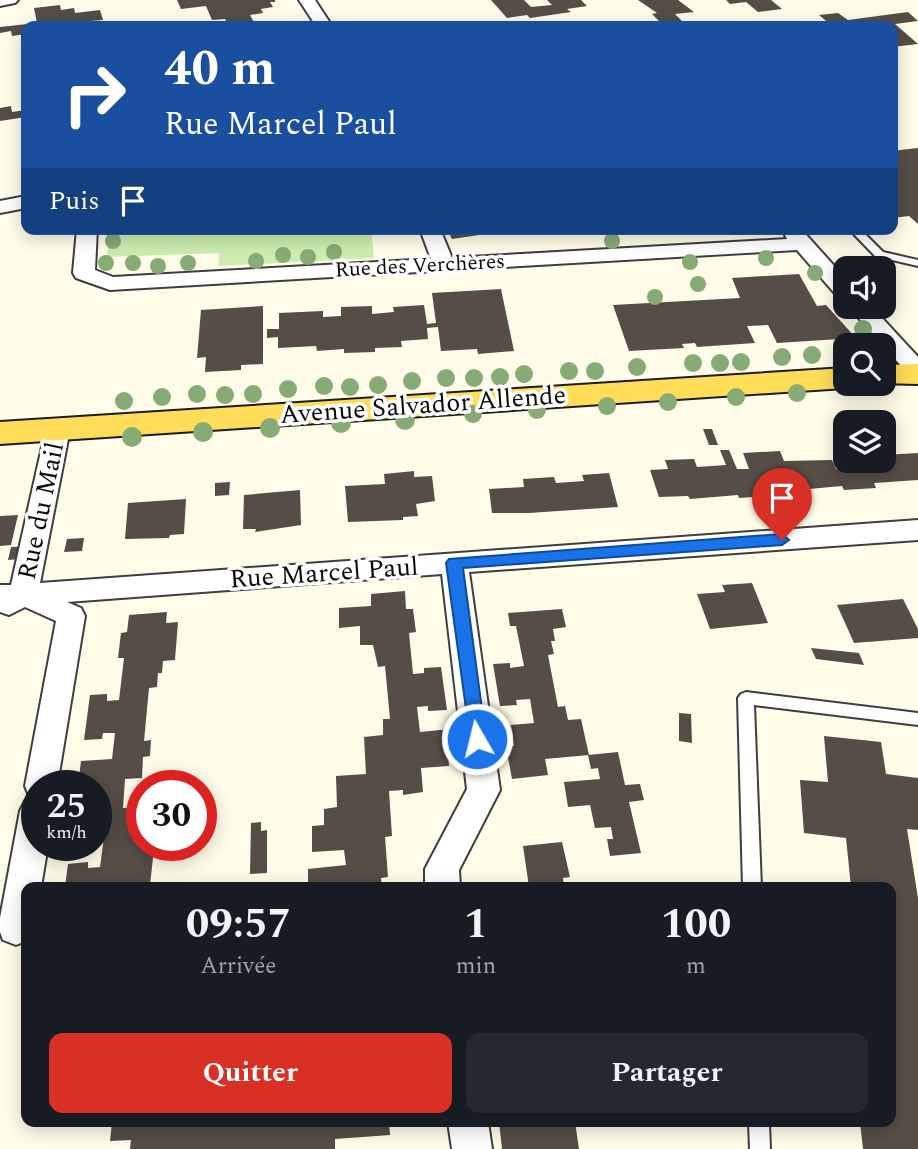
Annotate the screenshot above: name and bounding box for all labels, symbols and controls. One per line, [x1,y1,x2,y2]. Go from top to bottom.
text: 40 m [164,32,275,107]
icon: right [49,49,140,140]
text: Rue Marcel Paul [164,100,397,149]
text: Puis [49,181,100,221]
icon: arrive [114,182,152,220]
street label: Rue des Verchères [334,246,506,286]
map controls [833,256,896,473]
button: sound [833,256,896,319]
button: search [833,333,896,396]
street label: Avenue Salvador Allende [279,375,567,435]
button: layers [833,410,896,473]
street label: Rue du Mail [7,438,75,584]
pin [752,468,812,540]
icon: arrive [763,479,801,517]
street label: Rue Marcel Paul [228,546,420,600]
position arrow [440,702,514,776]
speed limit sign: 30 [126,770,217,861]
text: 25 [47,780,86,833]
text: km/h [46,819,87,846]
text: 09:57 [186,893,291,956]
text: 1 [464,893,488,956]
text: 100 [661,893,731,956]
text: Arrivée [200,949,276,984]
text: min [456,949,496,984]
text: m [686,949,706,984]
button: Quitter [49,1033,452,1113]
button: Partager [466,1033,868,1113]

